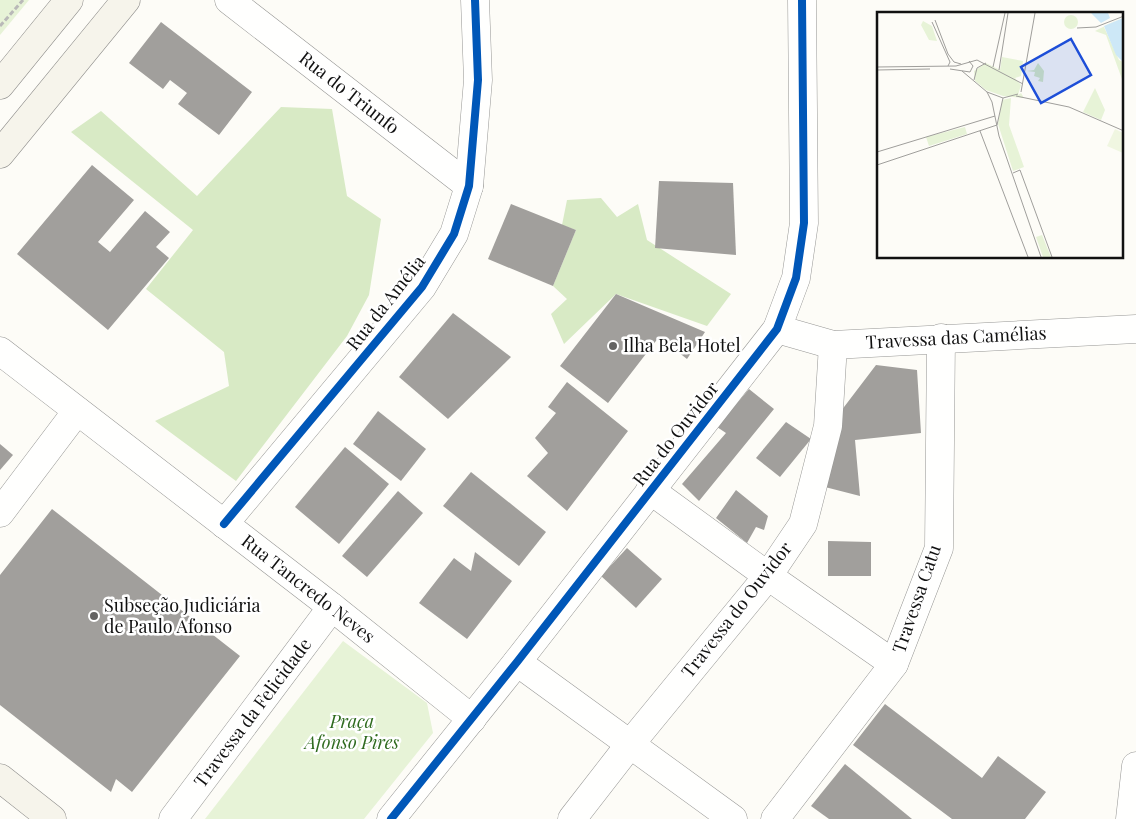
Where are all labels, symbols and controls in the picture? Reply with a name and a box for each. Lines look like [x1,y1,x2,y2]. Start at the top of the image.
inset map [877,12,1124,259]
street label: Rua do Triunfo [295,46,405,139]
street label: Rua da Amélia [341,250,430,355]
street label: Travessa das Camélias [865,320,1047,354]
place label: Ilha Bela Hotel [623,333,741,357]
marker: Ilha Bela Hotel [607,340,619,352]
street label: Rua do Ouvidor [627,376,724,491]
street label: Rua Tancredo Neves [237,529,380,648]
street label: Travessa do Ouvidor [676,537,797,682]
street label: Travessa Catu [886,541,946,656]
place label: Subseção Judiciária de Paulo Afonso [104,593,261,638]
marker: Subseção Judiciária de Paulo Afonso [88,610,100,622]
street label: Travessa da Felicidade [188,633,316,792]
park label: Praça Afonso Pires [303,709,399,754]

